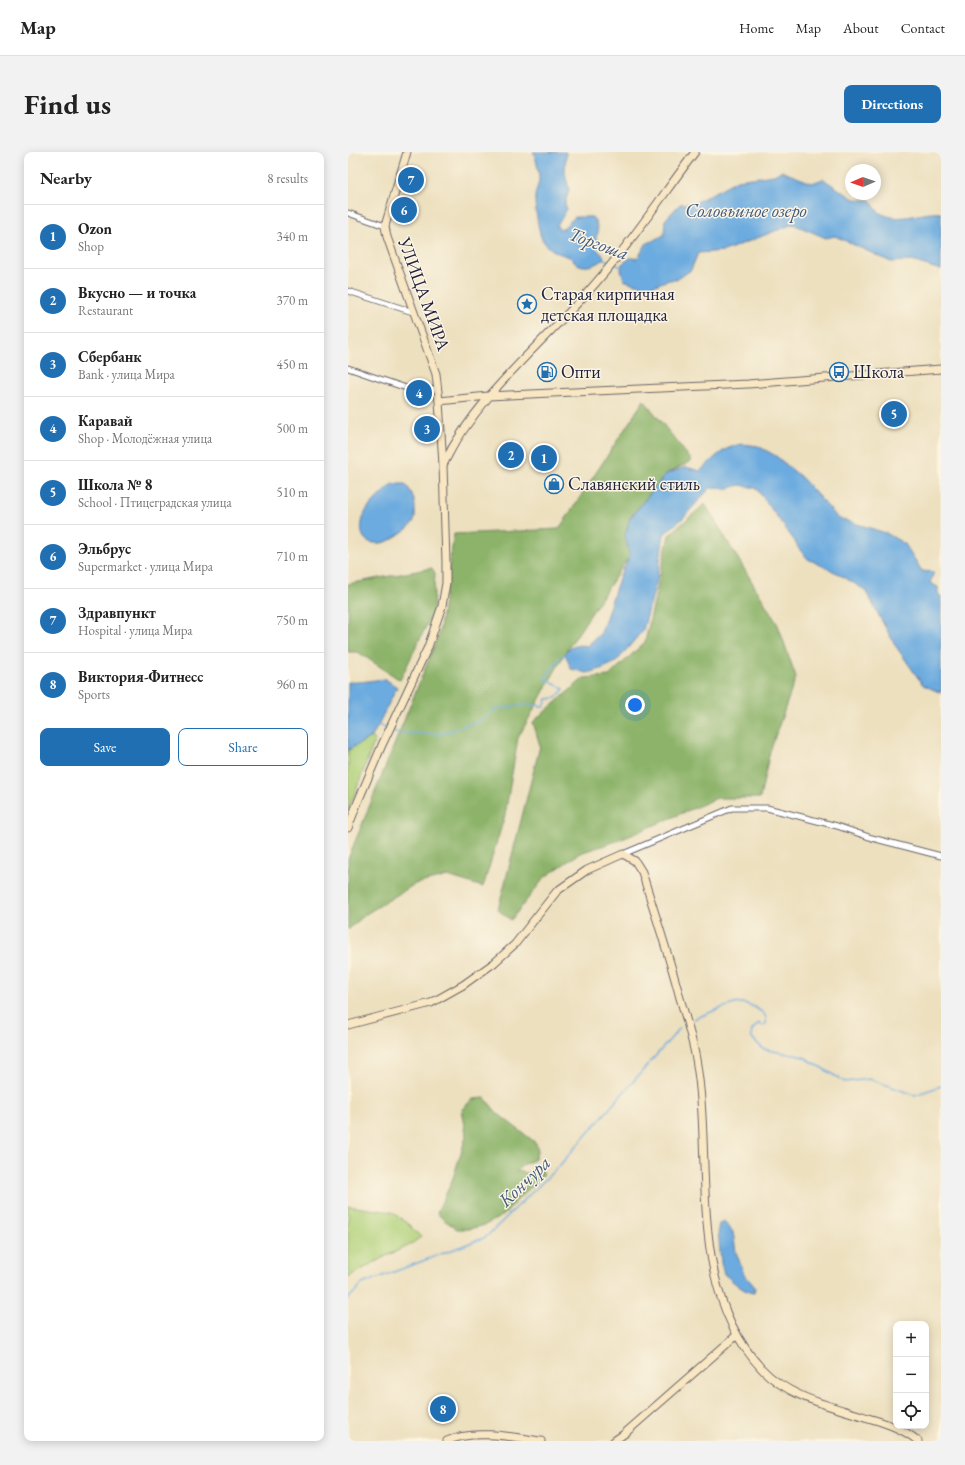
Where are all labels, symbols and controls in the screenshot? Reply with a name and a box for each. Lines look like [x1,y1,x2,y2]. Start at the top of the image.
text: Map [20,15,56,40]
text: Home [739,19,774,37]
text: Map [796,19,821,37]
text: About [843,19,879,37]
text: Contact [901,19,945,37]
button: Directions [844,85,941,123]
text: Find us [24,86,111,122]
north arrow [845,164,881,200]
pin: 7 [398,165,424,195]
text: Nearby [40,167,92,189]
text: 8 results [267,170,308,187]
pin: 6 [391,195,417,225]
water label: Соловьиное озеро [685,198,807,223]
text: Ozon [78,219,112,238]
water label: Торгоша [565,221,632,266]
text: 1 [50,228,56,245]
text: 340 m [277,228,308,245]
street label: УЛИЦА МИРА [393,233,456,354]
text: Shop [78,238,104,255]
place label: Старая кирпичная детская площадка [541,282,675,326]
text: Вкусно — и точка [78,283,196,302]
text: 2 [50,292,56,309]
text: 370 m [277,292,308,309]
place icon: Старая кирпичная детская площадка [516,293,538,315]
text: Restaurant [78,302,133,319]
text: Сбербанк [78,347,142,366]
text: 3 [50,356,56,373]
text: 450 m [277,356,308,373]
place label: Опти [561,360,601,383]
place label: Школа [853,360,905,383]
fuel station icon: Опти [536,361,558,383]
bus stop icon: Школа [828,361,850,383]
text: Bank · улица Мира [78,366,175,383]
pin: 4 [406,378,432,408]
pin: 5 [881,399,907,429]
text: Каравай [78,411,133,430]
pin: 3 [414,414,440,444]
text: 4 [50,420,56,437]
text: 500 m [277,420,308,437]
text: Shop · Молодёжная улица [78,430,212,447]
pin: 2 [498,440,524,470]
pin: 1 [531,443,557,473]
place label: Славянский стиль [568,472,700,495]
shop icon: Славянский стиль [543,473,565,495]
text: Школа № 8 [78,475,152,494]
text: 5 [50,484,56,501]
text: 510 m [277,484,308,501]
text: School · Птицеградская улица [78,494,232,511]
text: Эльбрус [78,539,131,558]
text: 6 [50,548,56,565]
text: 710 m [277,548,308,565]
text: Supermarket · улица Мира [78,558,213,575]
text: Здравпункт [78,603,156,622]
text: 7 [50,612,56,629]
text: 750 m [277,612,308,629]
text: Hospital · улица Мира [78,622,193,639]
text: Виктория-Фитнесс [78,667,203,686]
text: 8 [50,676,56,693]
text: 960 m [277,676,308,693]
text: Sports [78,686,110,703]
your location [625,695,645,715]
button: Save [40,728,170,766]
button: Share [178,728,308,766]
water label: Кончура [492,1150,556,1213]
map controls [893,1321,929,1429]
button: + [893,1321,929,1357]
button: − [893,1357,929,1393]
button: locate [893,1393,929,1429]
pin: 8 [430,1394,456,1424]

